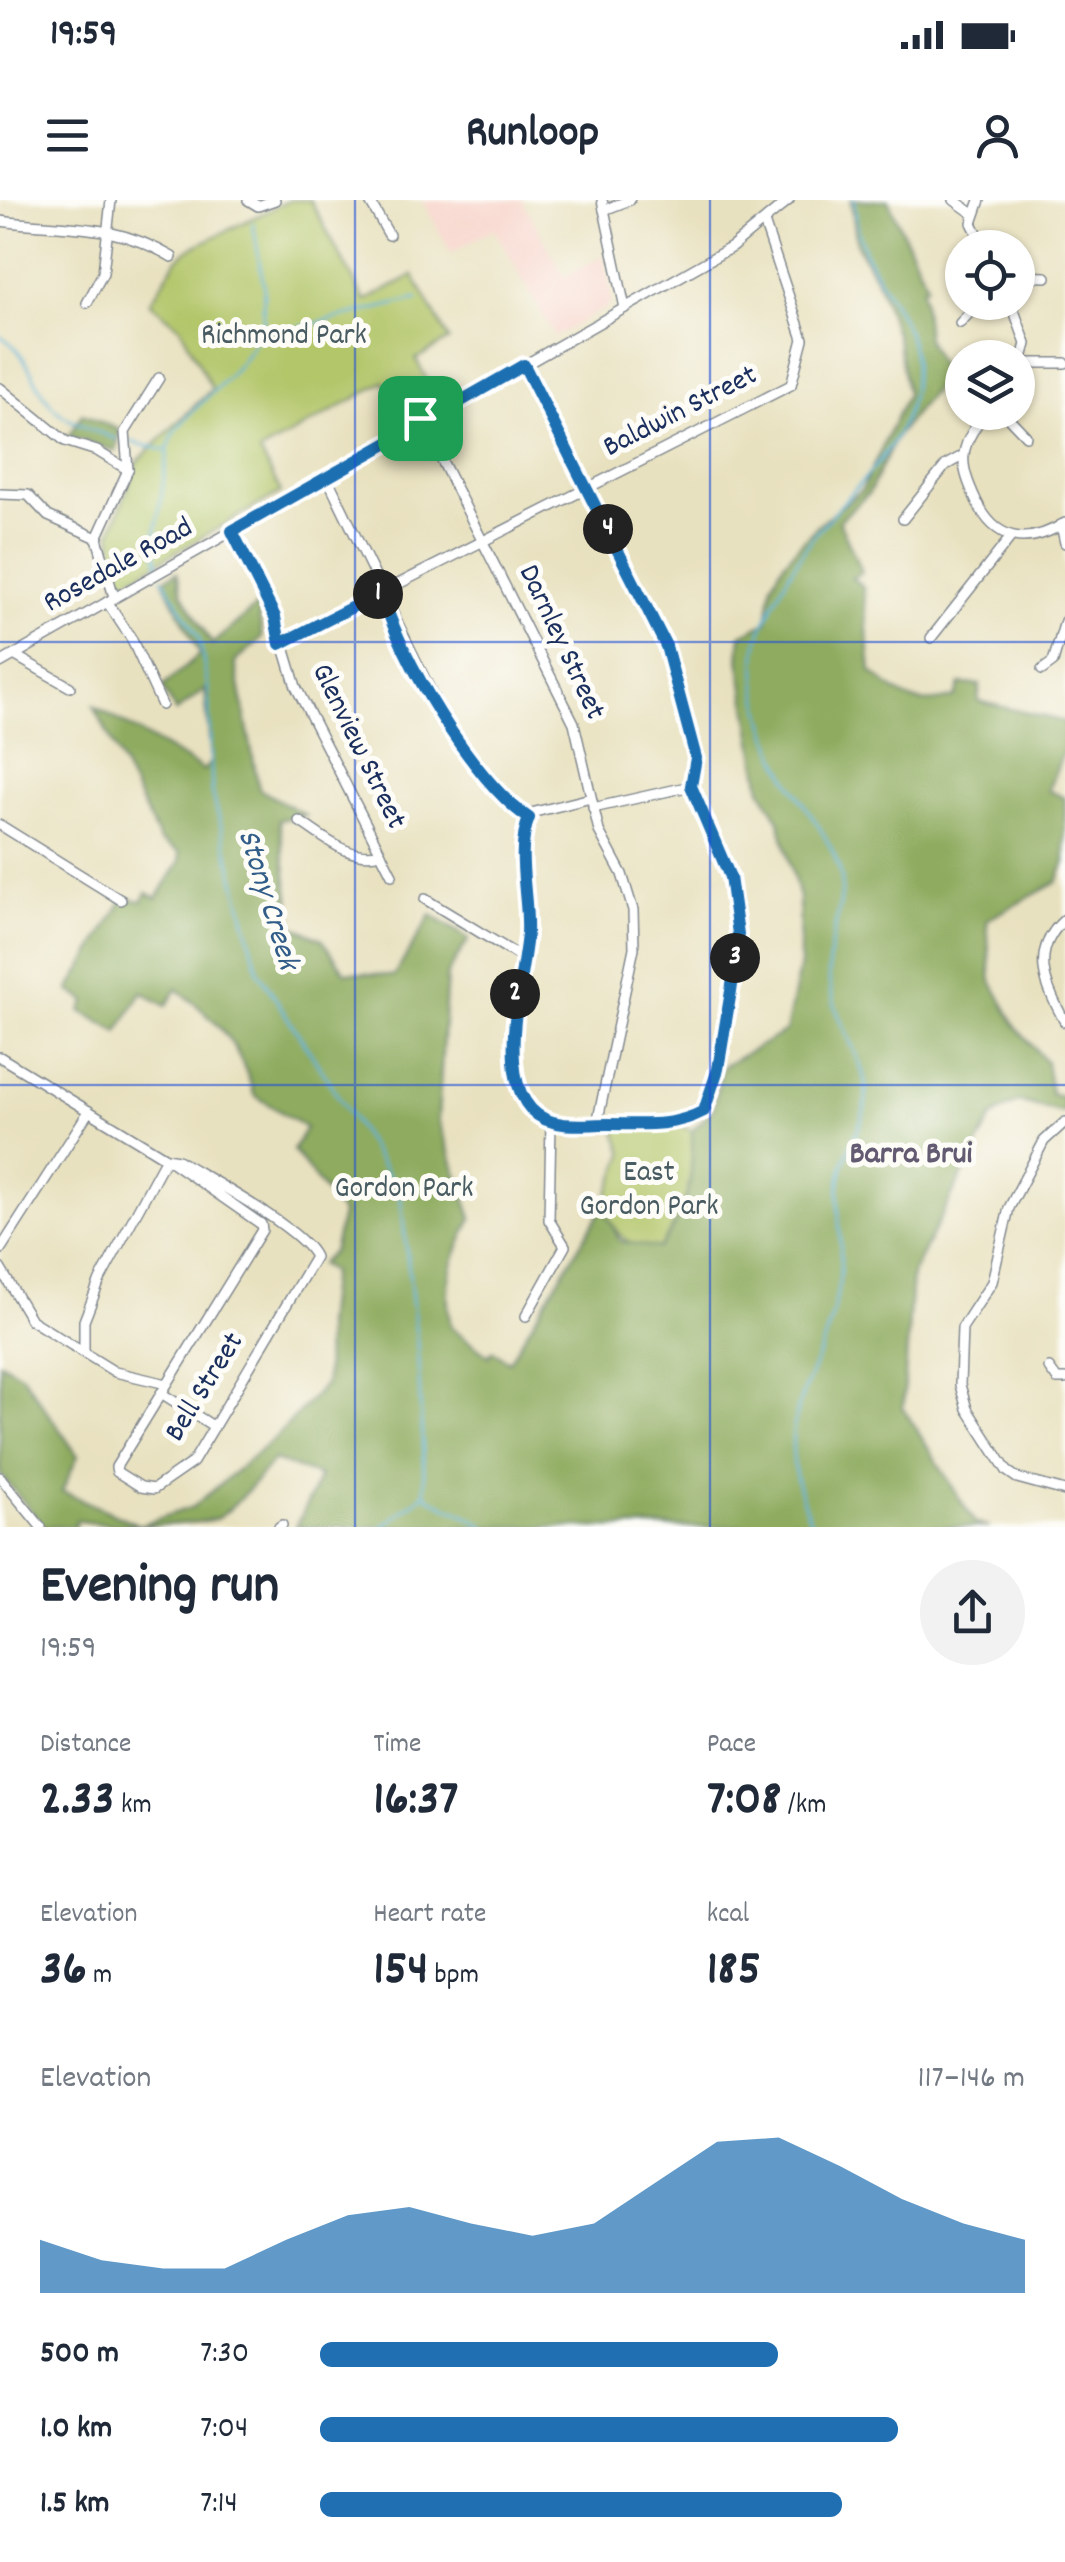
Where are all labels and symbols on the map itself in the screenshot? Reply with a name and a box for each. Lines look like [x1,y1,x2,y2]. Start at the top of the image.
park label: Richmond Park [201,316,367,359]
street label: Baldwin Street [596,356,766,470]
pin [378,376,463,461]
pin: 4 [583,504,633,554]
street label: Rosedale Road [36,508,202,626]
street label: Darnley Street [505,558,615,728]
pin: 1 [353,569,403,619]
street label: Glenview Street [298,657,416,837]
water label: Stony Creek [223,824,310,978]
pin: 3 [710,933,760,983]
pin: 2 [490,969,540,1019]
district label: Barra Brui [850,1133,973,1179]
park label: East Gordon Park [580,1153,718,1230]
park label: Gordon Park [335,1169,473,1212]
street label: Bell Street [156,1325,256,1451]

